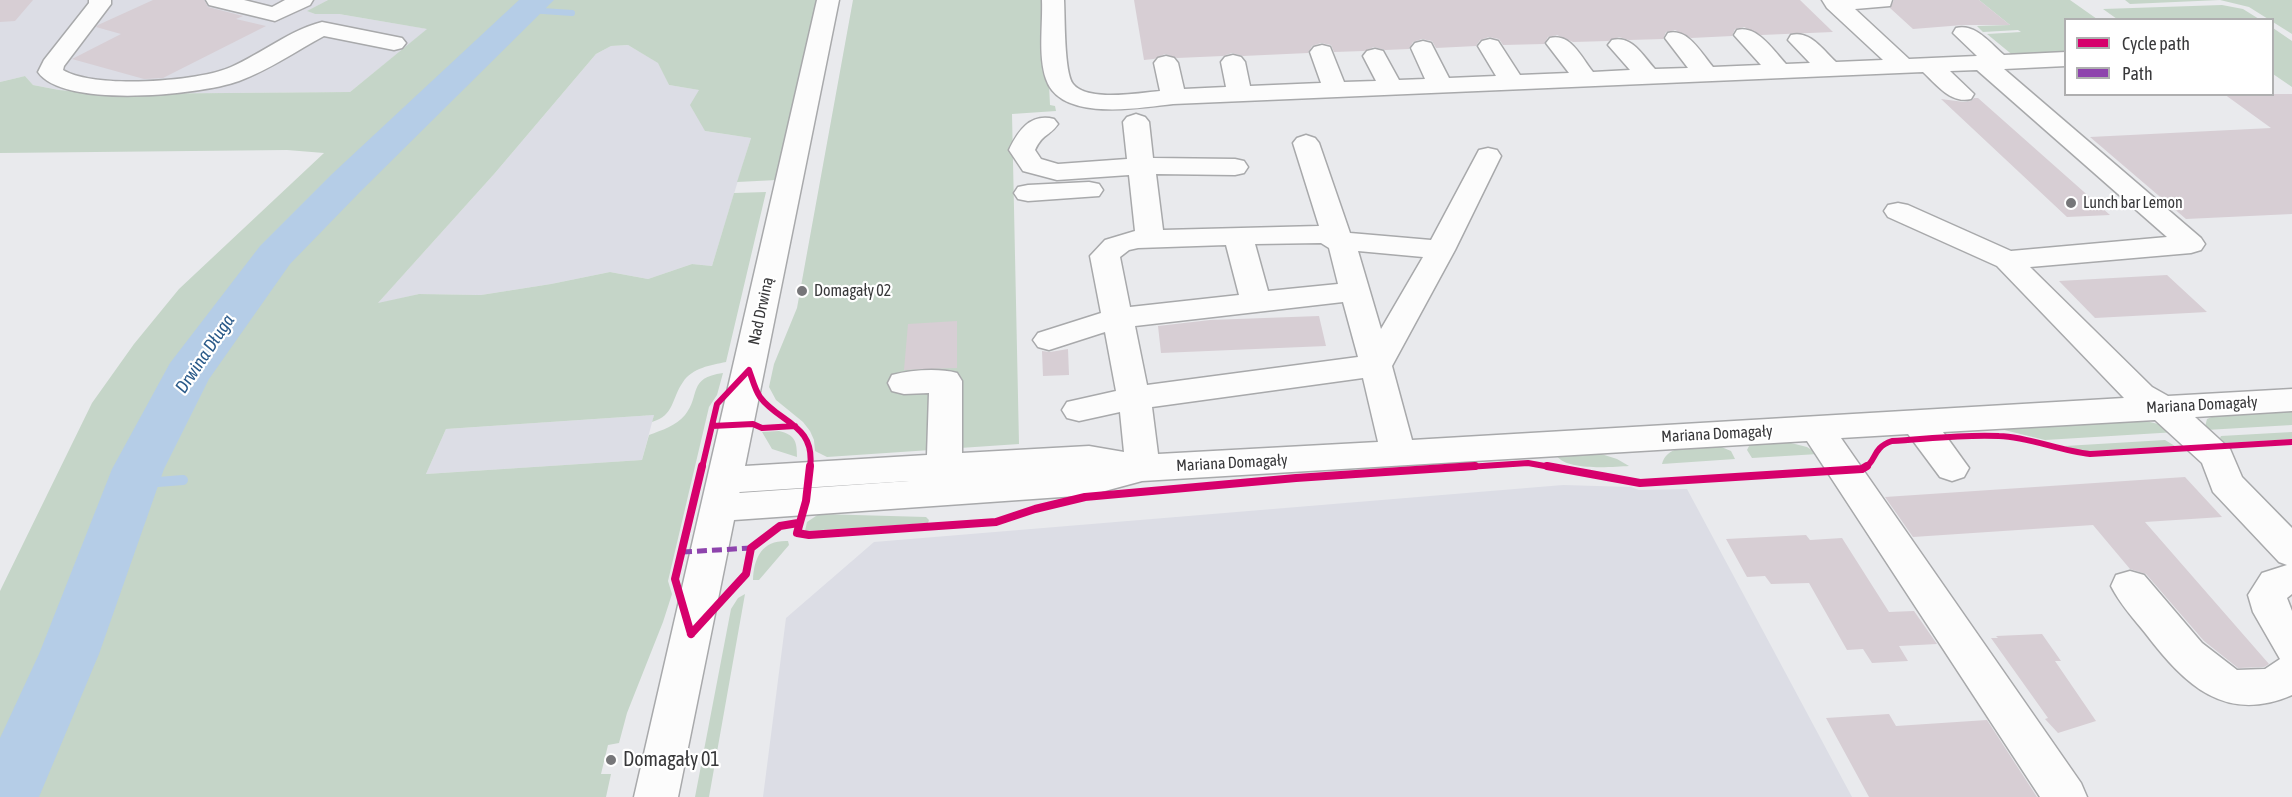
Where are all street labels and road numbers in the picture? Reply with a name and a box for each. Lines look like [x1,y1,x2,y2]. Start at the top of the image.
street label: Nad Drwiną [744,275,778,347]
street label: Mariana Domagały [2146,392,2258,418]
street label: Mariana Domagały [1661,421,1773,447]
street label: Mariana Domagały [1176,450,1288,476]

